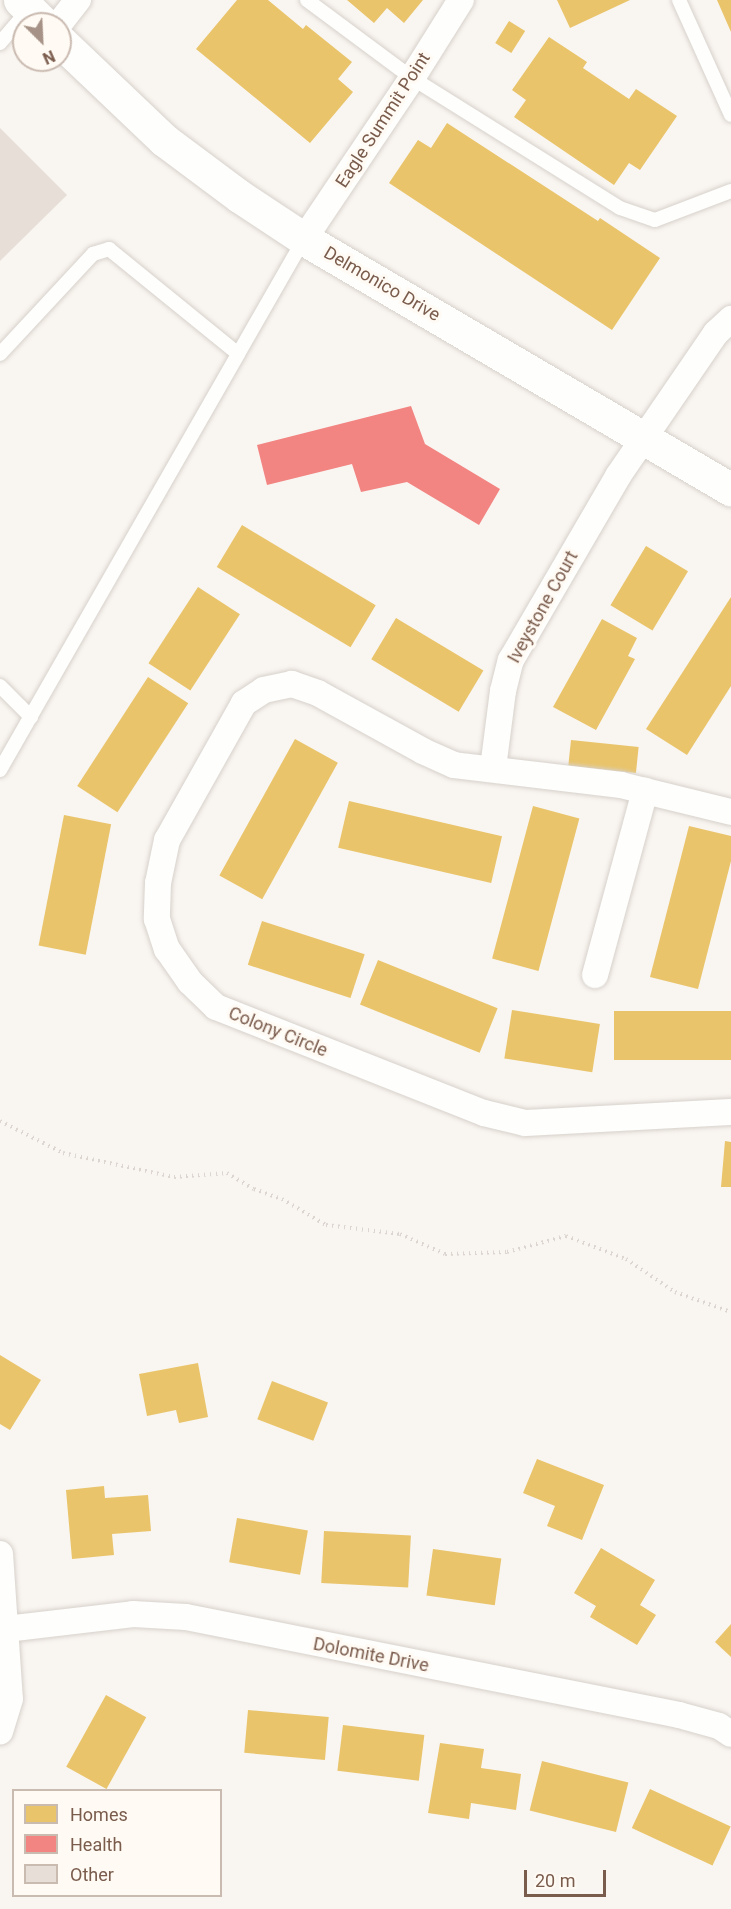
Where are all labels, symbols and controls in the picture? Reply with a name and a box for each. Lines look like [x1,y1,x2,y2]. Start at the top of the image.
north arrow [12,12,72,72]
text: N [40,46,58,68]
street label: Eagle Summit Point [331,48,435,192]
street label: Delmonico Drive [320,242,444,326]
street label: Iveystone Court [503,547,583,667]
street label: Colony Circle [225,1002,331,1062]
street label: Dolomite Drive [311,1633,431,1677]
legend [12,1789,222,1897]
text: Homes [70,1804,128,1825]
text: Health [70,1834,122,1855]
scale bar [527,1858,610,1896]
text: Other [70,1864,114,1885]
text: 20 m [535,1870,575,1891]

